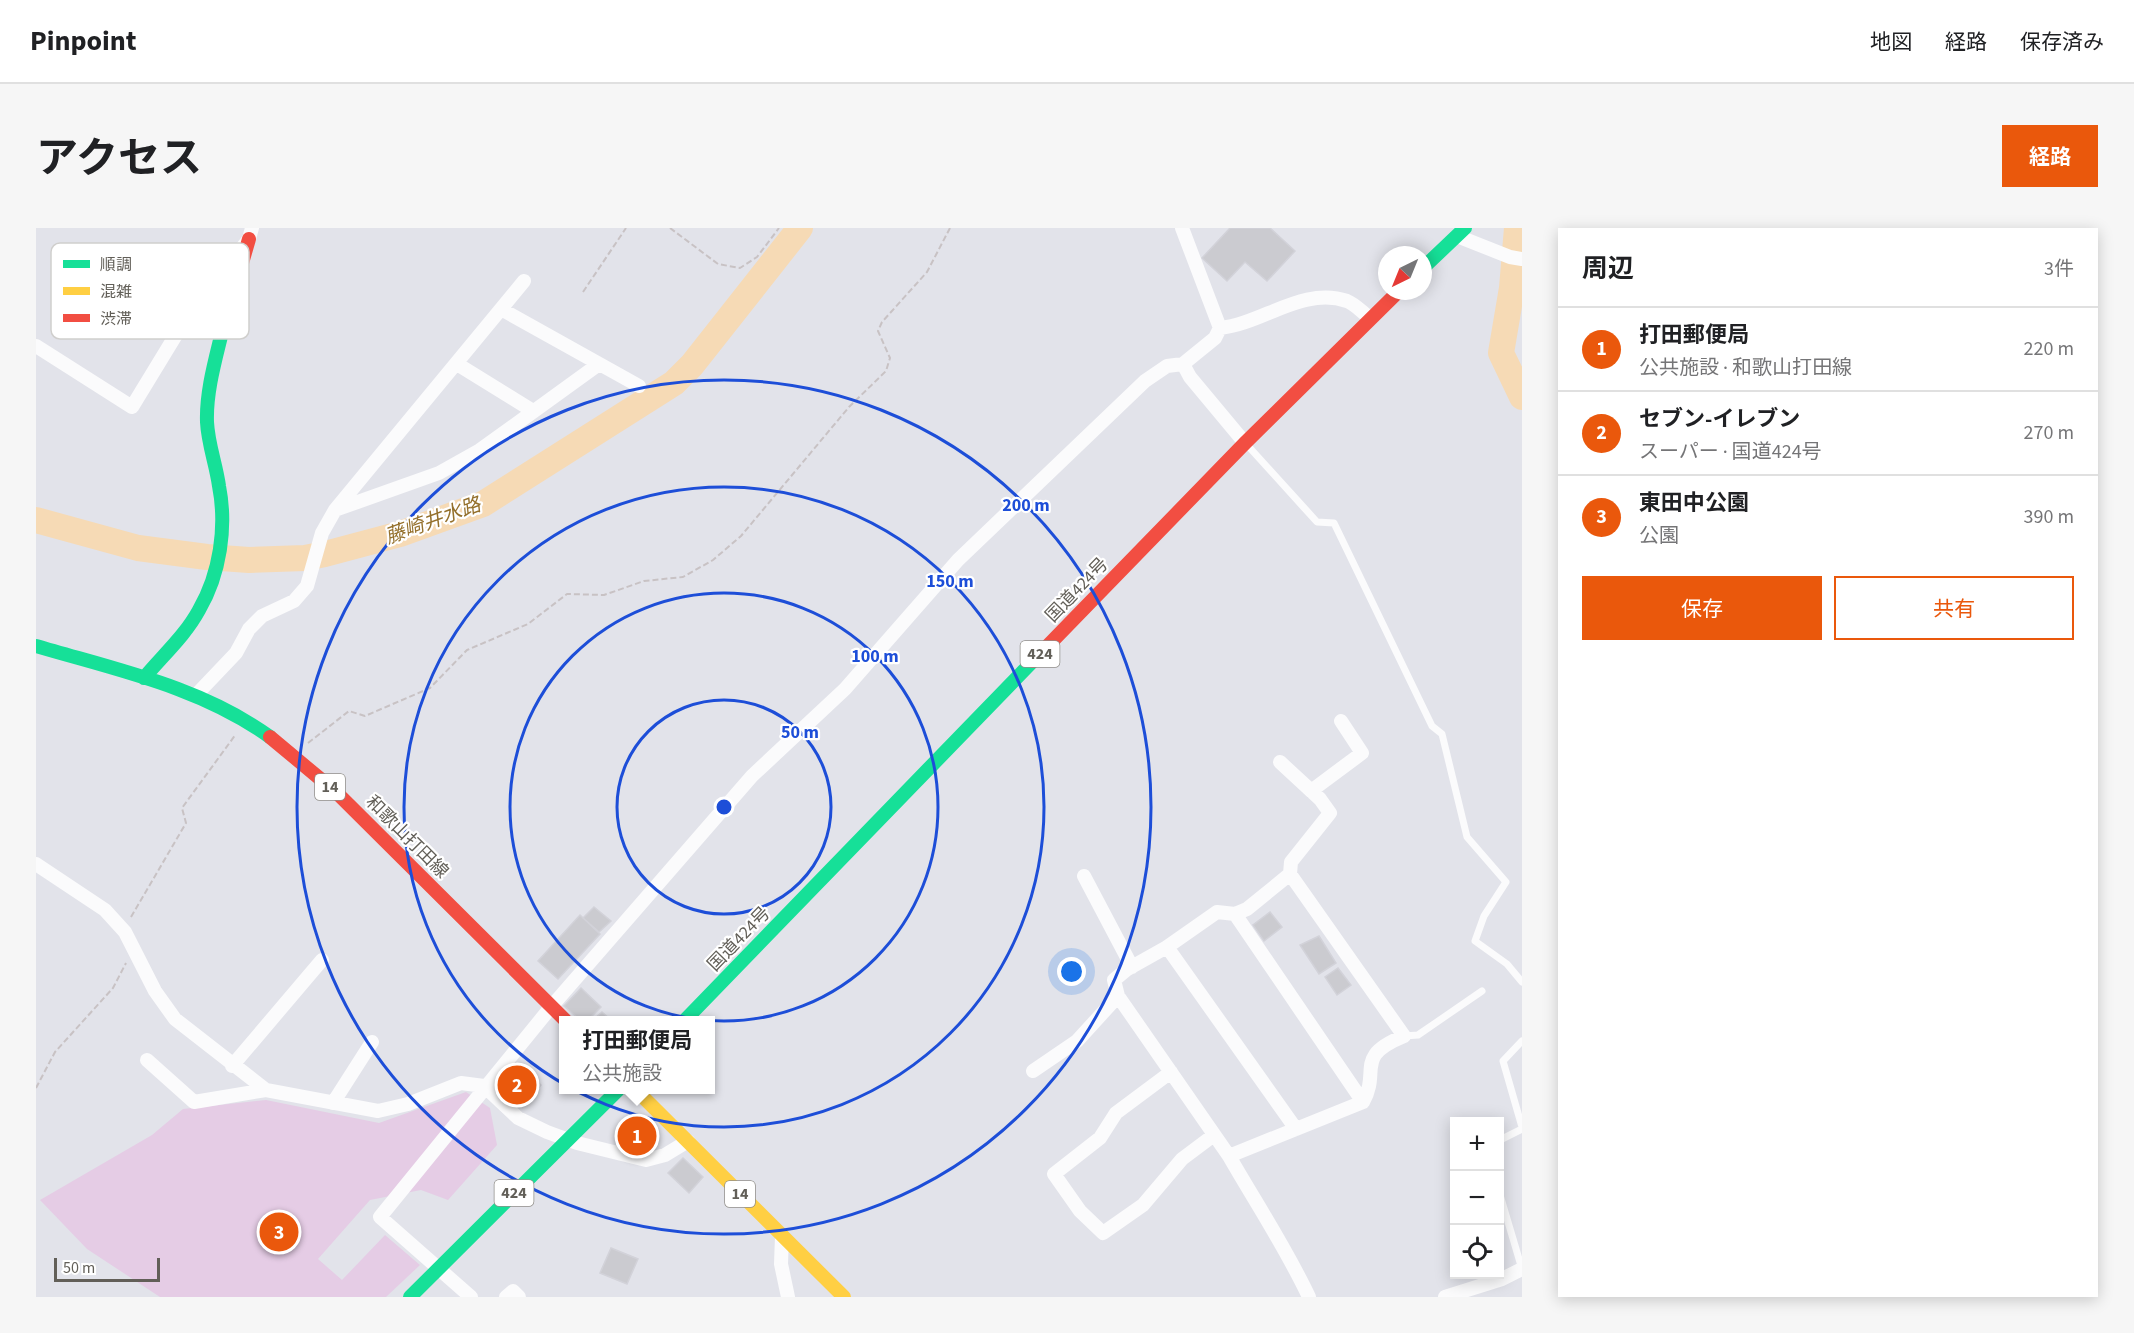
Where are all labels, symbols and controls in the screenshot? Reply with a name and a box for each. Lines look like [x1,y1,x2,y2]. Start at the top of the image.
text: Pinpoint [30,21,137,61]
text: 地図 [1870,27,1912,57]
text: 経路 [1945,27,1987,57]
text: 保存済み [2020,27,2104,57]
button: 経路 [2002,125,2098,187]
text: アクセス [36,129,202,189]
legend [51,243,249,339]
north arrow [1378,246,1432,300]
text: 周辺 [1582,250,1634,287]
text: 順調 [100,254,132,276]
text: 3件 [2044,255,2074,283]
text: 混雑 [100,281,132,303]
text: 渋滞 [100,308,132,330]
text: 打田郵便局 [1639,319,1749,351]
text: 1 [1596,335,1607,363]
text: 220 m [2024,335,2074,363]
text: 公共施設 · 和歌山打田線 [1639,354,1852,382]
text: セブン-イレブン [1639,403,1800,435]
text: 2 [1596,419,1607,447]
text: 270 m [2024,419,2074,447]
text: スーパー · 国道424号 [1639,438,1822,466]
text: 東田中公園 [1639,487,1749,519]
water label: 藤崎井水路 [381,490,487,551]
text: 200 m [1002,493,1050,518]
text: 3 [1596,503,1607,531]
text: 390 m [2024,503,2074,531]
text: 公園 [1639,522,1679,550]
street label: 国道424号 [1040,552,1114,628]
text: 150 m [926,569,974,594]
button: 保存 [1582,576,1822,640]
button: 共有 [1834,576,2074,640]
road number: 424 [1020,641,1060,667]
text: 100 m [851,644,899,669]
text: 50 m [781,720,819,745]
road number: 14 [315,774,345,800]
street label: 和歌山打田線 [360,790,454,884]
centre of rings [714,797,734,817]
street label: 国道424号 [702,901,776,977]
your location [1057,957,1086,986]
popup [559,1016,715,1094]
text: 打田郵便局 [582,1025,692,1057]
text: 公共施設 [582,1060,662,1088]
pin: 2 [498,1062,536,1108]
pin: 1 [618,1114,656,1158]
map controls [1450,1117,1504,1279]
button: + [1450,1117,1504,1171]
button: − [1450,1171,1504,1225]
road number: 424 [494,1180,534,1206]
road number: 14 [725,1181,755,1207]
pin: 3 [260,1210,298,1254]
button: locate [1450,1225,1504,1279]
scale bar [54,1255,160,1282]
text: 50 m [63,1257,95,1279]

